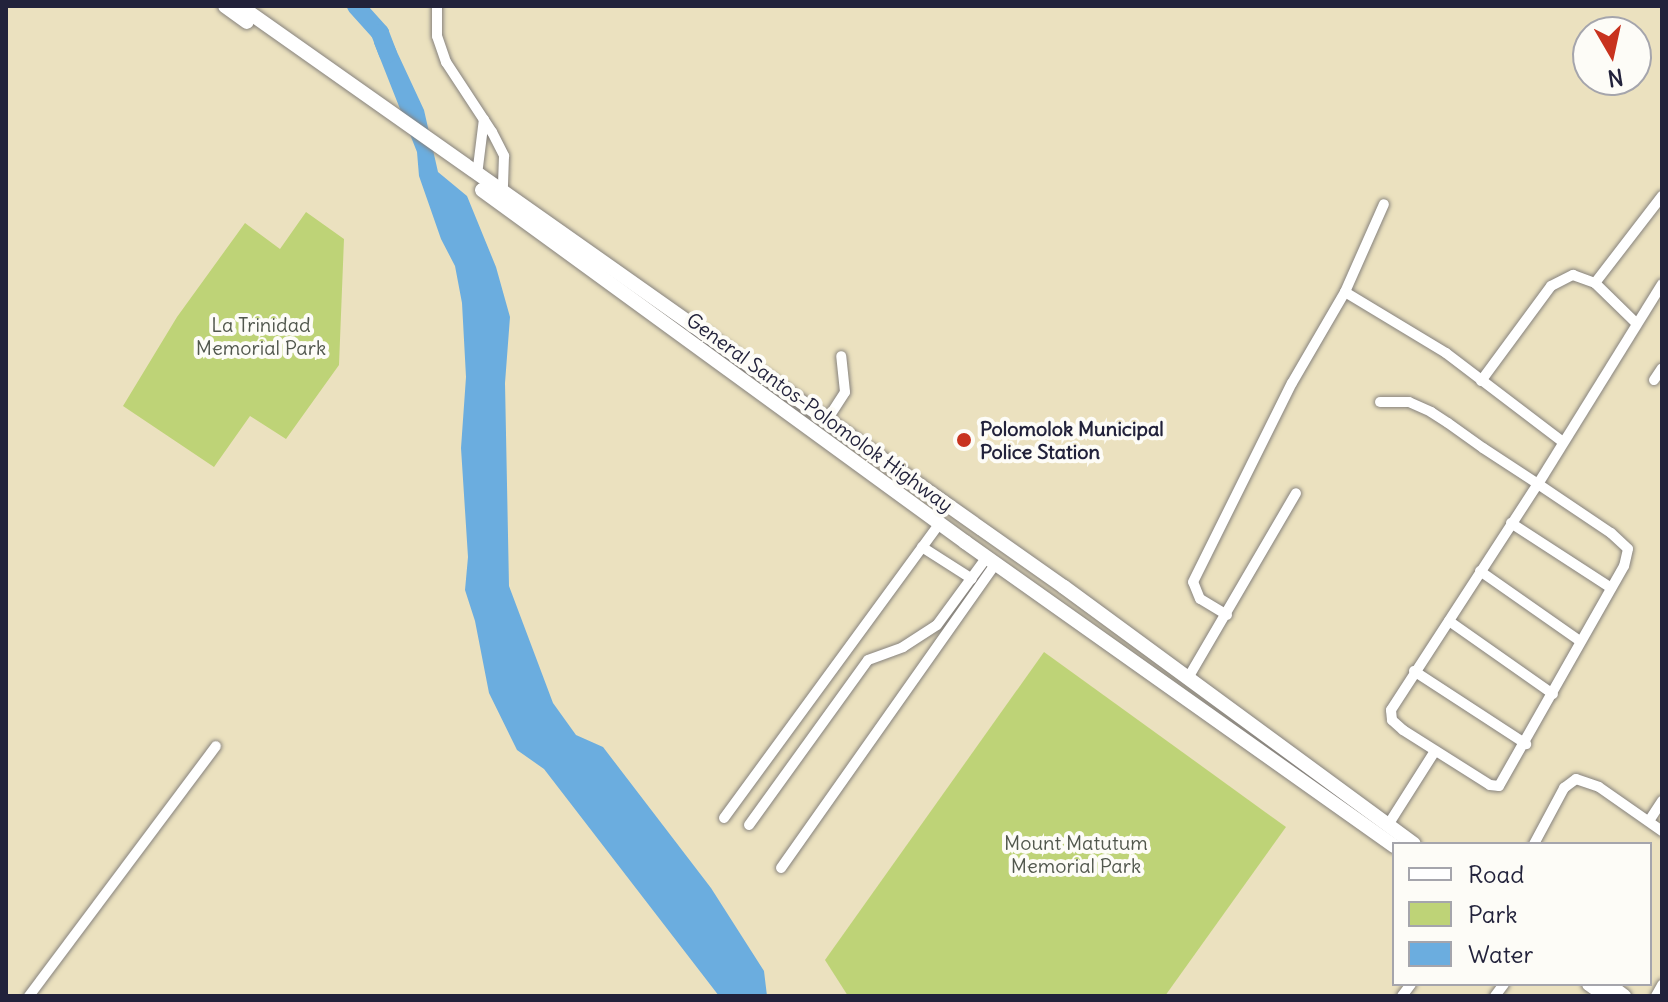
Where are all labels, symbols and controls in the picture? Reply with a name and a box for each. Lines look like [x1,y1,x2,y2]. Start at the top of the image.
north arrow [1572,16,1652,96]
text: N [1606,63,1625,93]
street label: General Santos-Polomolok Highway [682,307,958,517]
park label: La Trinidad Memorial Park [196,313,326,360]
place label: Polomolok Municipal Police Station [980,416,1164,463]
marker: Polomolok Municipal Police Station [955,431,973,449]
park label: Mount Matutum Memorial Park [1004,830,1148,877]
legend [1392,842,1652,986]
text: Road [1468,859,1524,889]
text: Park [1468,899,1518,929]
text: Water [1468,939,1533,969]

